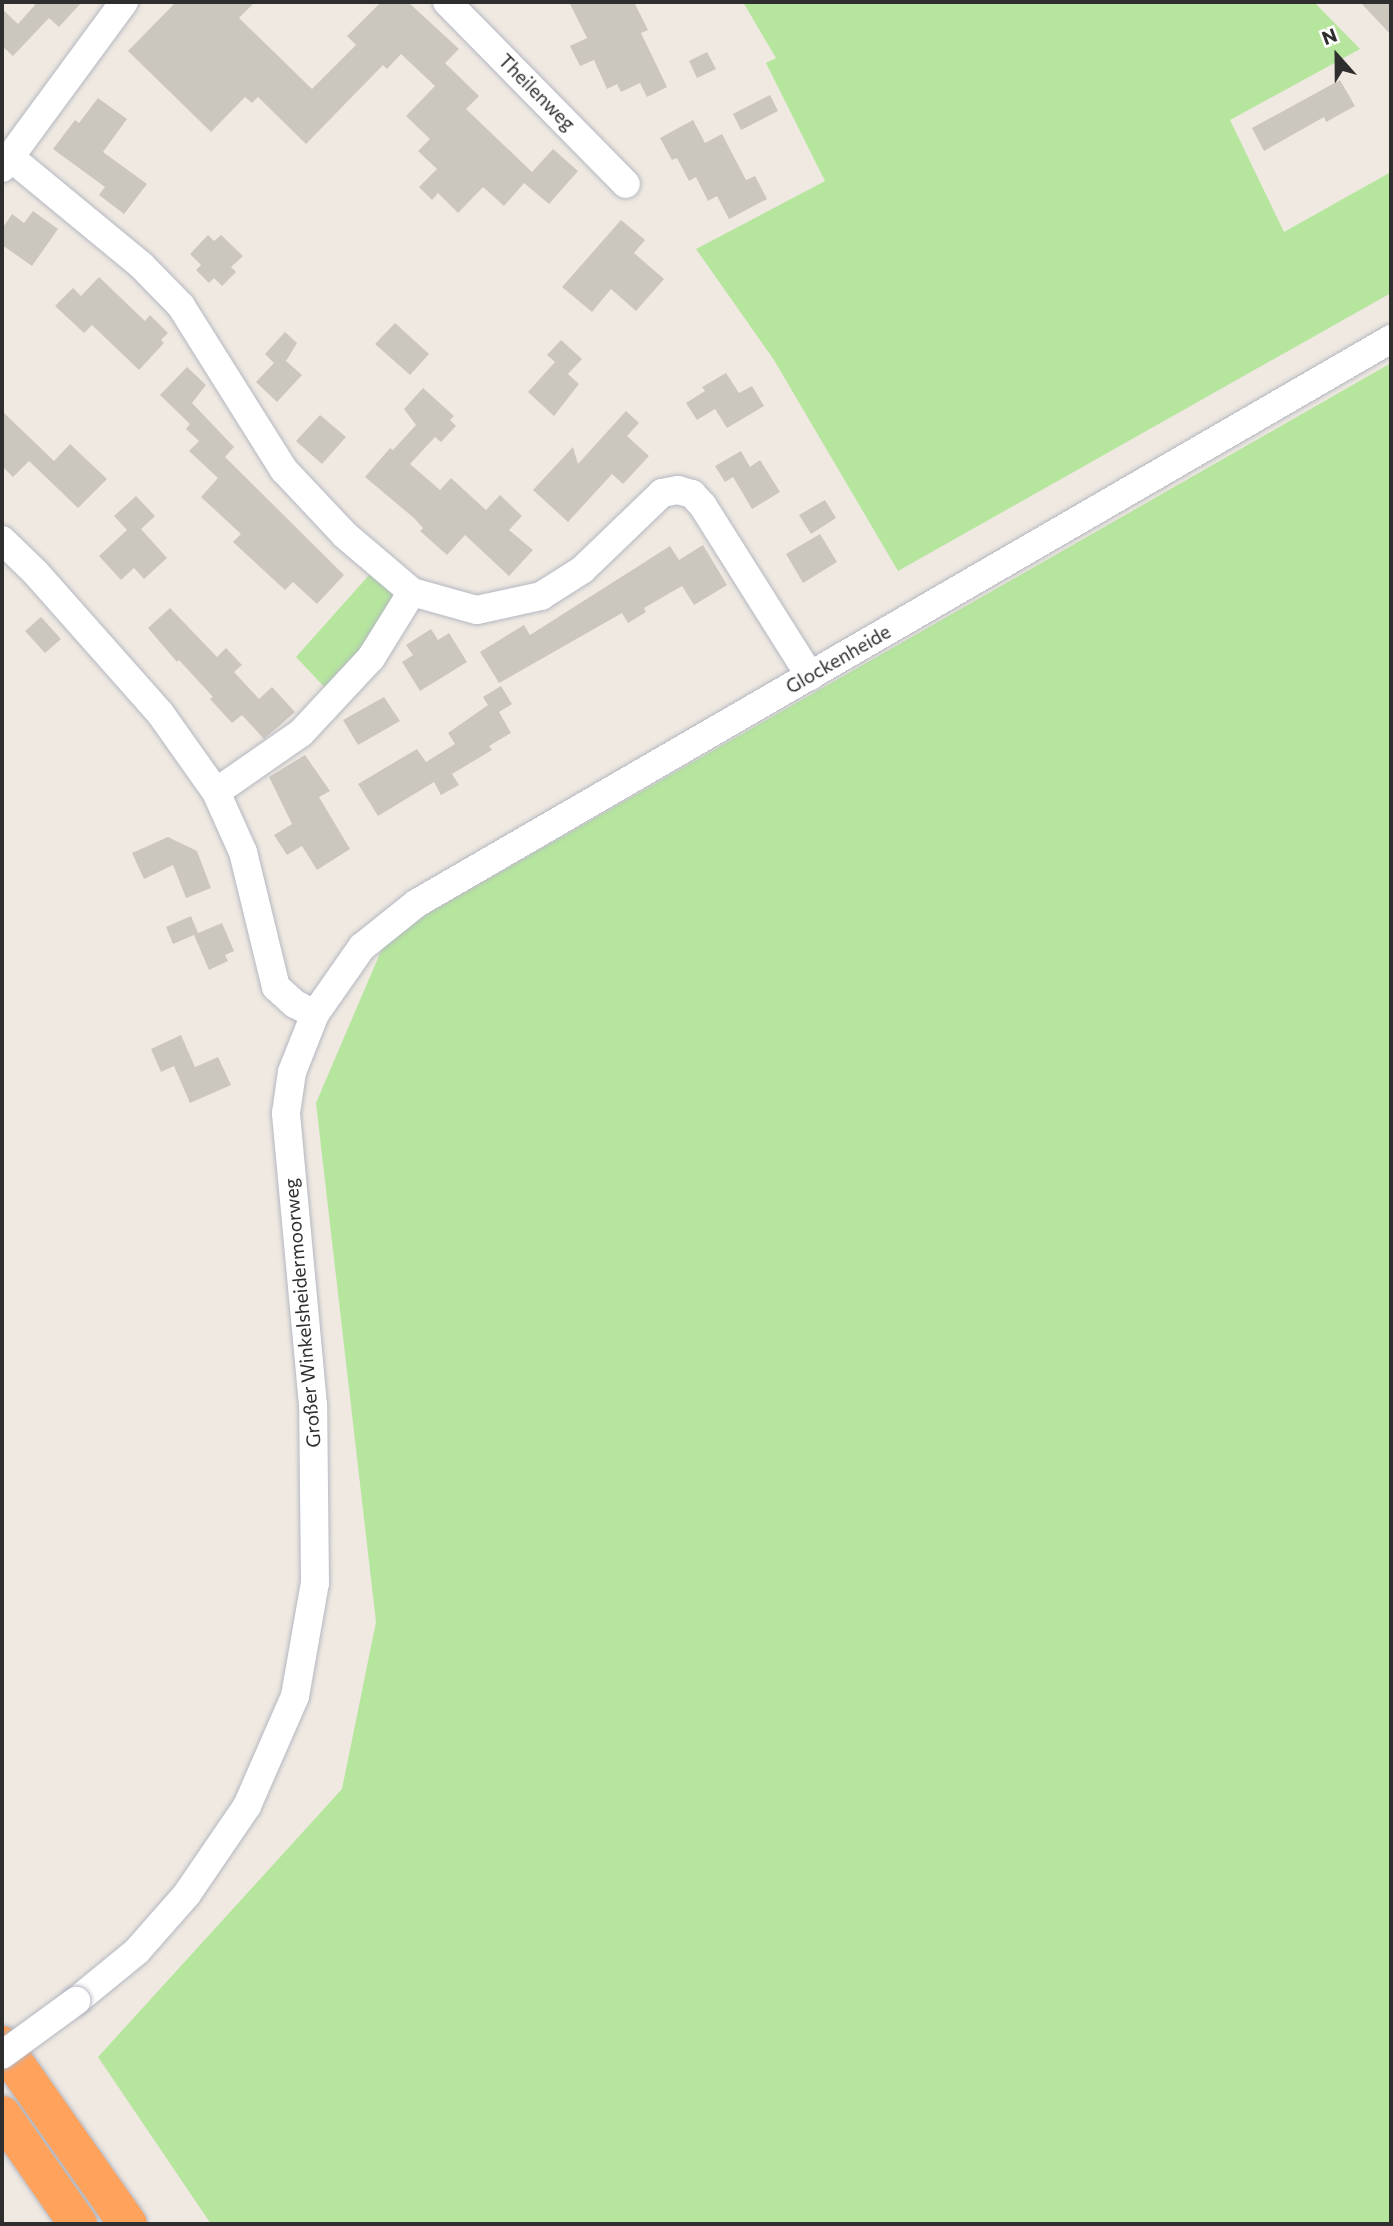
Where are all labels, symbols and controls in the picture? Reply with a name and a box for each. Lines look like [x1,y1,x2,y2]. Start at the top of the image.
north arrow [1302,21,1372,91]
text: N [1319,23,1340,49]
street label: Theilenweg [494,49,580,135]
street label: Glockenheide [782,620,894,698]
street label: Großer Winkelsheidermoorweg [279,1177,325,1449]

